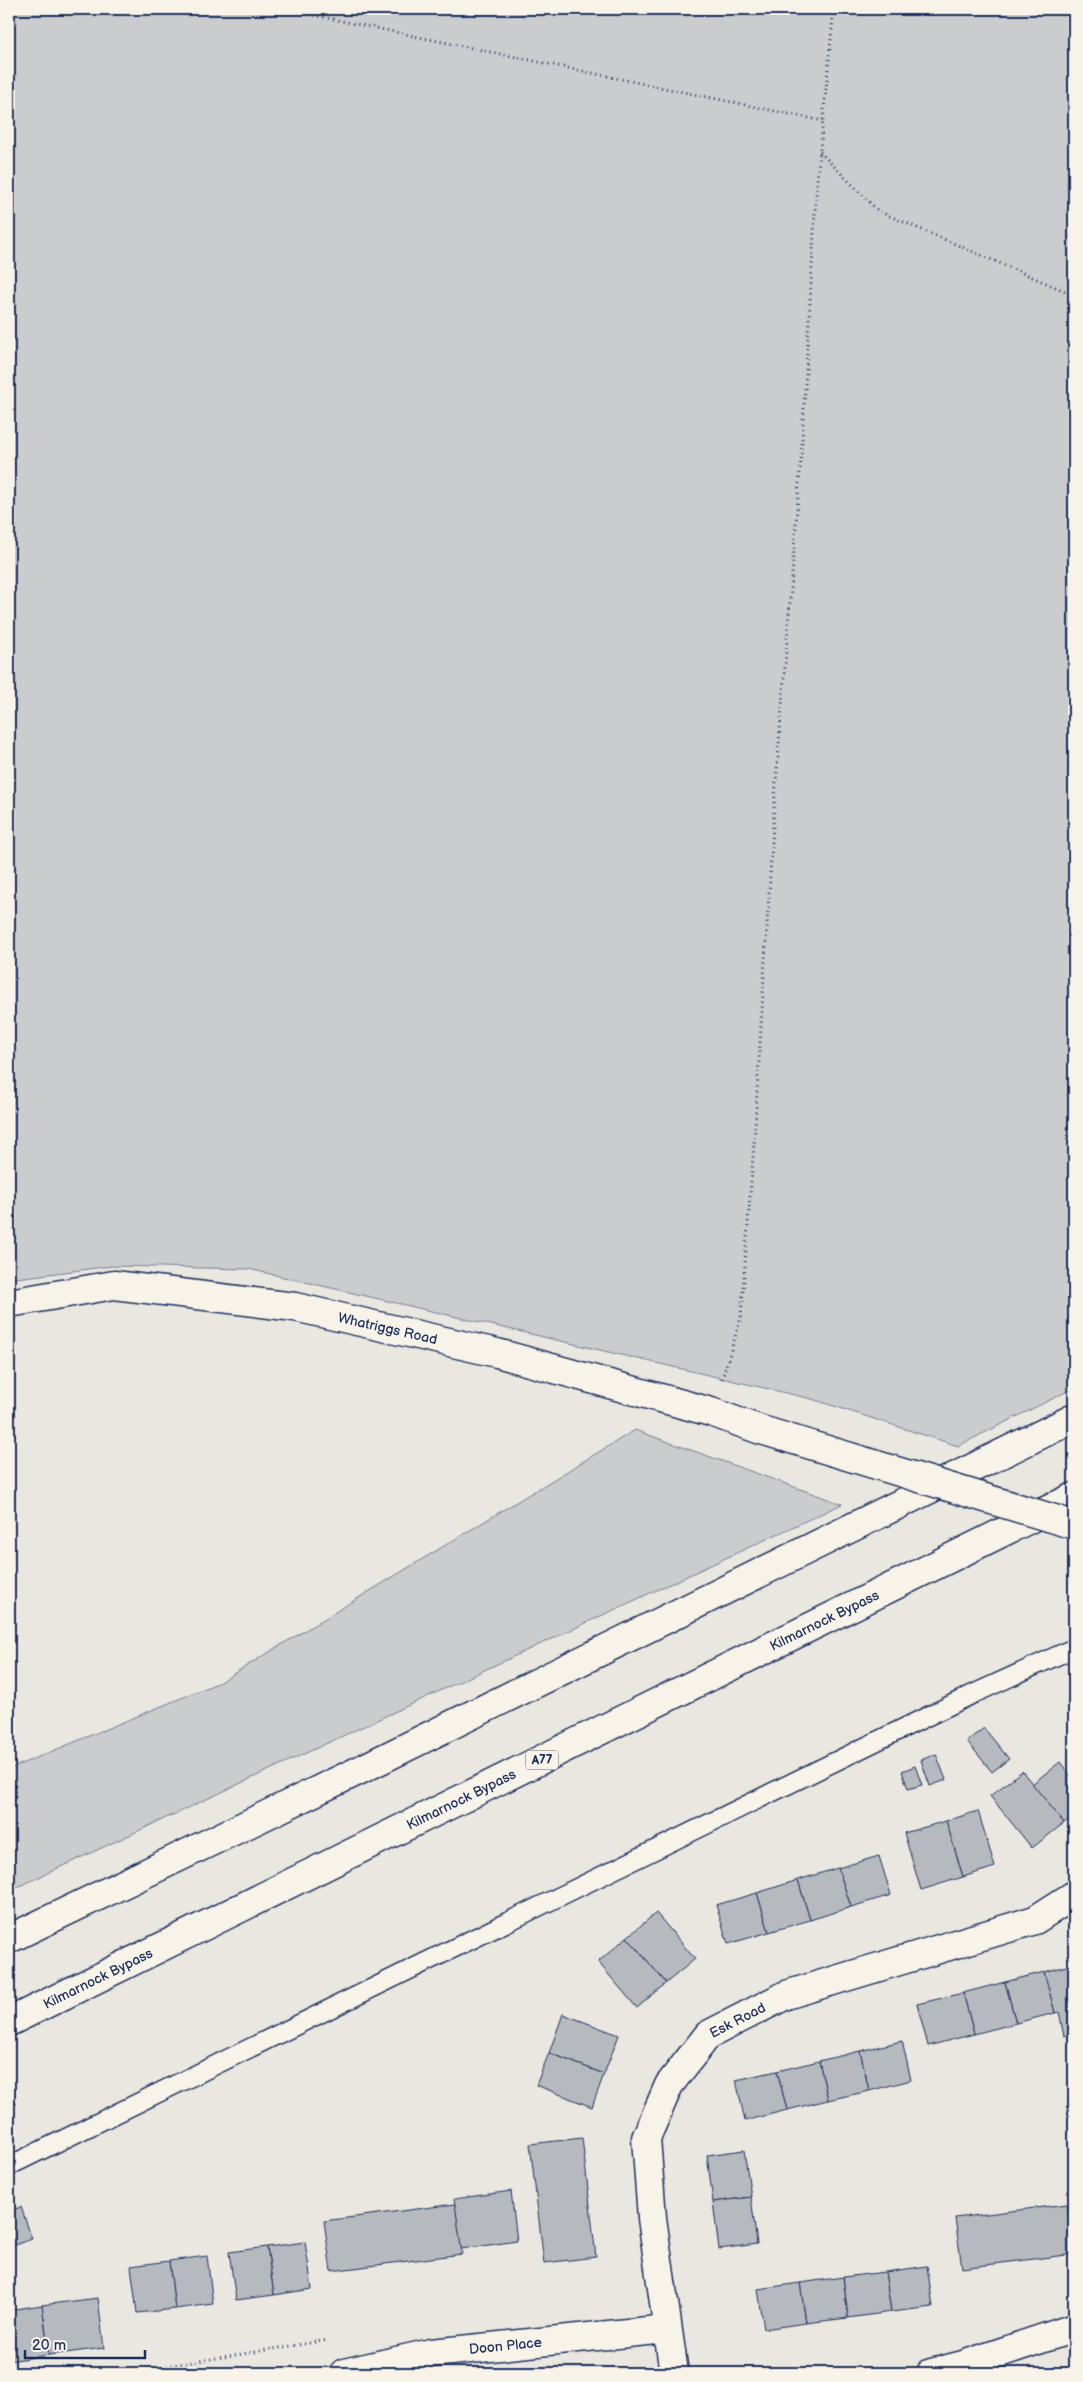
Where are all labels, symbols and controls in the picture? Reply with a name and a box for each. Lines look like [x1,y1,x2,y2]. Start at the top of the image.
street label: Whatriggs Road [336,1309,439,1348]
street label: Kilmarnock Bypass [767,1586,882,1654]
road number: A77 [526,1750,558,1770]
street label: Kilmarnock Bypass [404,1765,519,1833]
street label: Kilmarnock Bypass [40,1944,155,2012]
street label: Esk Road [707,1999,768,2041]
scale bar [25,2327,145,2359]
street label: Doon Place [468,2333,543,2358]
text: 20 m [32,2336,66,2355]

